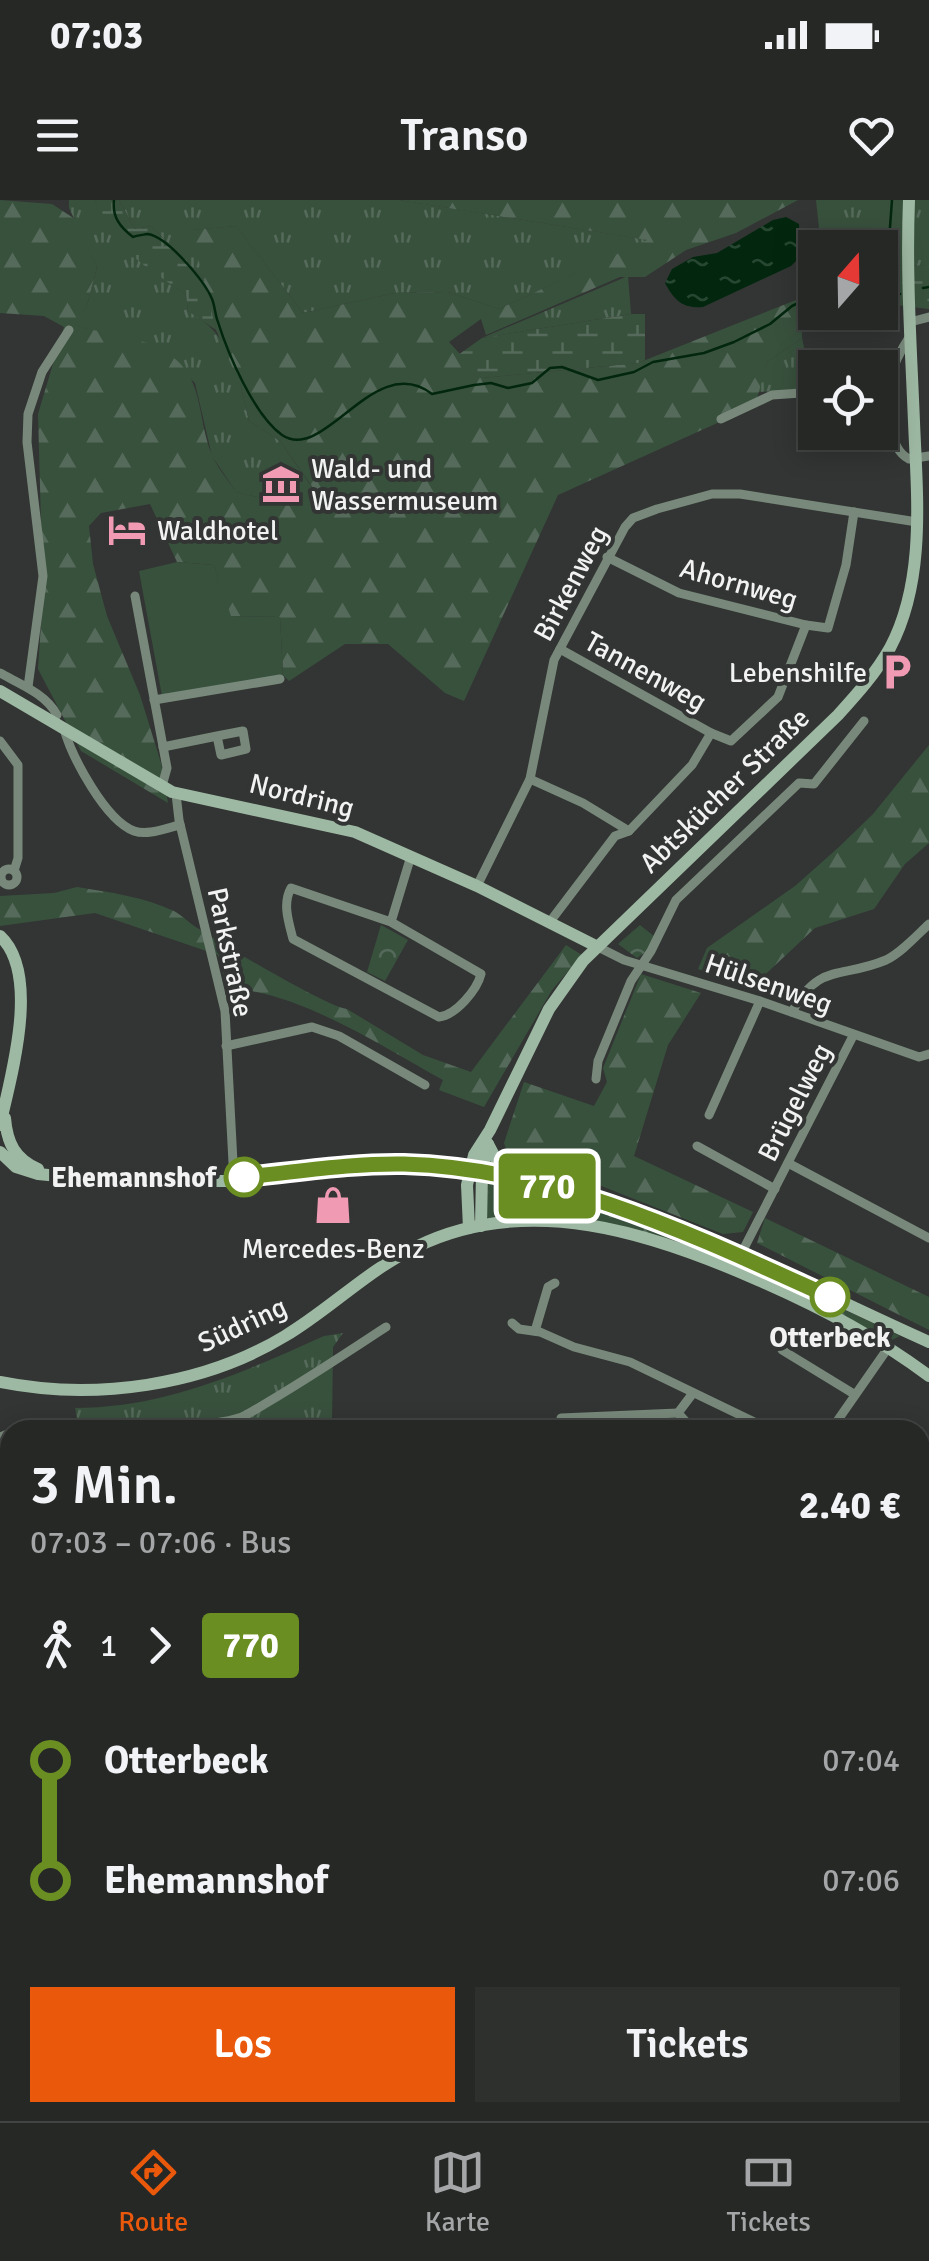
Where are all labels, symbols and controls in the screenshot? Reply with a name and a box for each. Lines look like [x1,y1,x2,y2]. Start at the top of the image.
text: 07:03 [50,12,143,59]
icon: menu [30,108,85,163]
text: Transo [400,108,529,163]
icon: heart [844,108,899,163]
north arrow [798,230,898,330]
map controls [798,230,898,450]
button: locate [798,350,898,450]
place label: Wald- und Wassermuseum [311,452,498,518]
museum icon: Wald- und Wassermuseum [260,463,302,505]
hotel icon: Waldhotel [106,509,148,551]
place label: Waldhotel [157,514,278,548]
street label: Birkenweg [526,520,615,647]
street label: Ahornweg [676,551,801,617]
street label: Tannenweg [579,625,712,719]
parking icon: Lebenshilfe [876,651,918,693]
place label: Lebenshilfe [729,656,867,690]
street label: Abtskücher Straße [633,701,817,880]
street label: Nordring [246,767,358,825]
street label: Parkstraße [200,884,260,1020]
street label: Hülsenweg [701,946,837,1022]
street label: Brügelweg [751,1038,839,1167]
line badge: 770 [490,1154,604,1218]
marker: Ehemannshof [225,1158,263,1196]
place label: Ehemannshof [51,1161,218,1195]
text: 770 [519,1165,575,1208]
shop icon: Mercedes-Benz [312,1184,354,1226]
place label: Mercedes-Benz [241,1232,425,1266]
marker: Otterbeck [811,1278,849,1316]
street label: Südring [193,1290,292,1360]
place label: Otterbeck [769,1321,891,1355]
text: 3 Min. [30,1451,178,1519]
text: 2.40 € [799,1482,900,1529]
text: 07:03 – 07:06 · Bus [30,1523,291,1562]
icon: walk [30,1618,85,1673]
icon: forward [132,1618,187,1673]
text: 770 [222,1624,279,1667]
text: 1 [100,1626,117,1665]
text: Otterbeck [104,1737,269,1784]
text: 07:04 [822,1741,900,1780]
text: Ehemannshof [104,1857,328,1904]
text: 07:06 [822,1861,900,1900]
button: Los [30,1987,455,2102]
button: Tickets [475,1987,900,2102]
tab: Route [118,2145,188,2239]
tab: Karte [425,2145,490,2239]
tab: Tickets [727,2145,811,2239]

